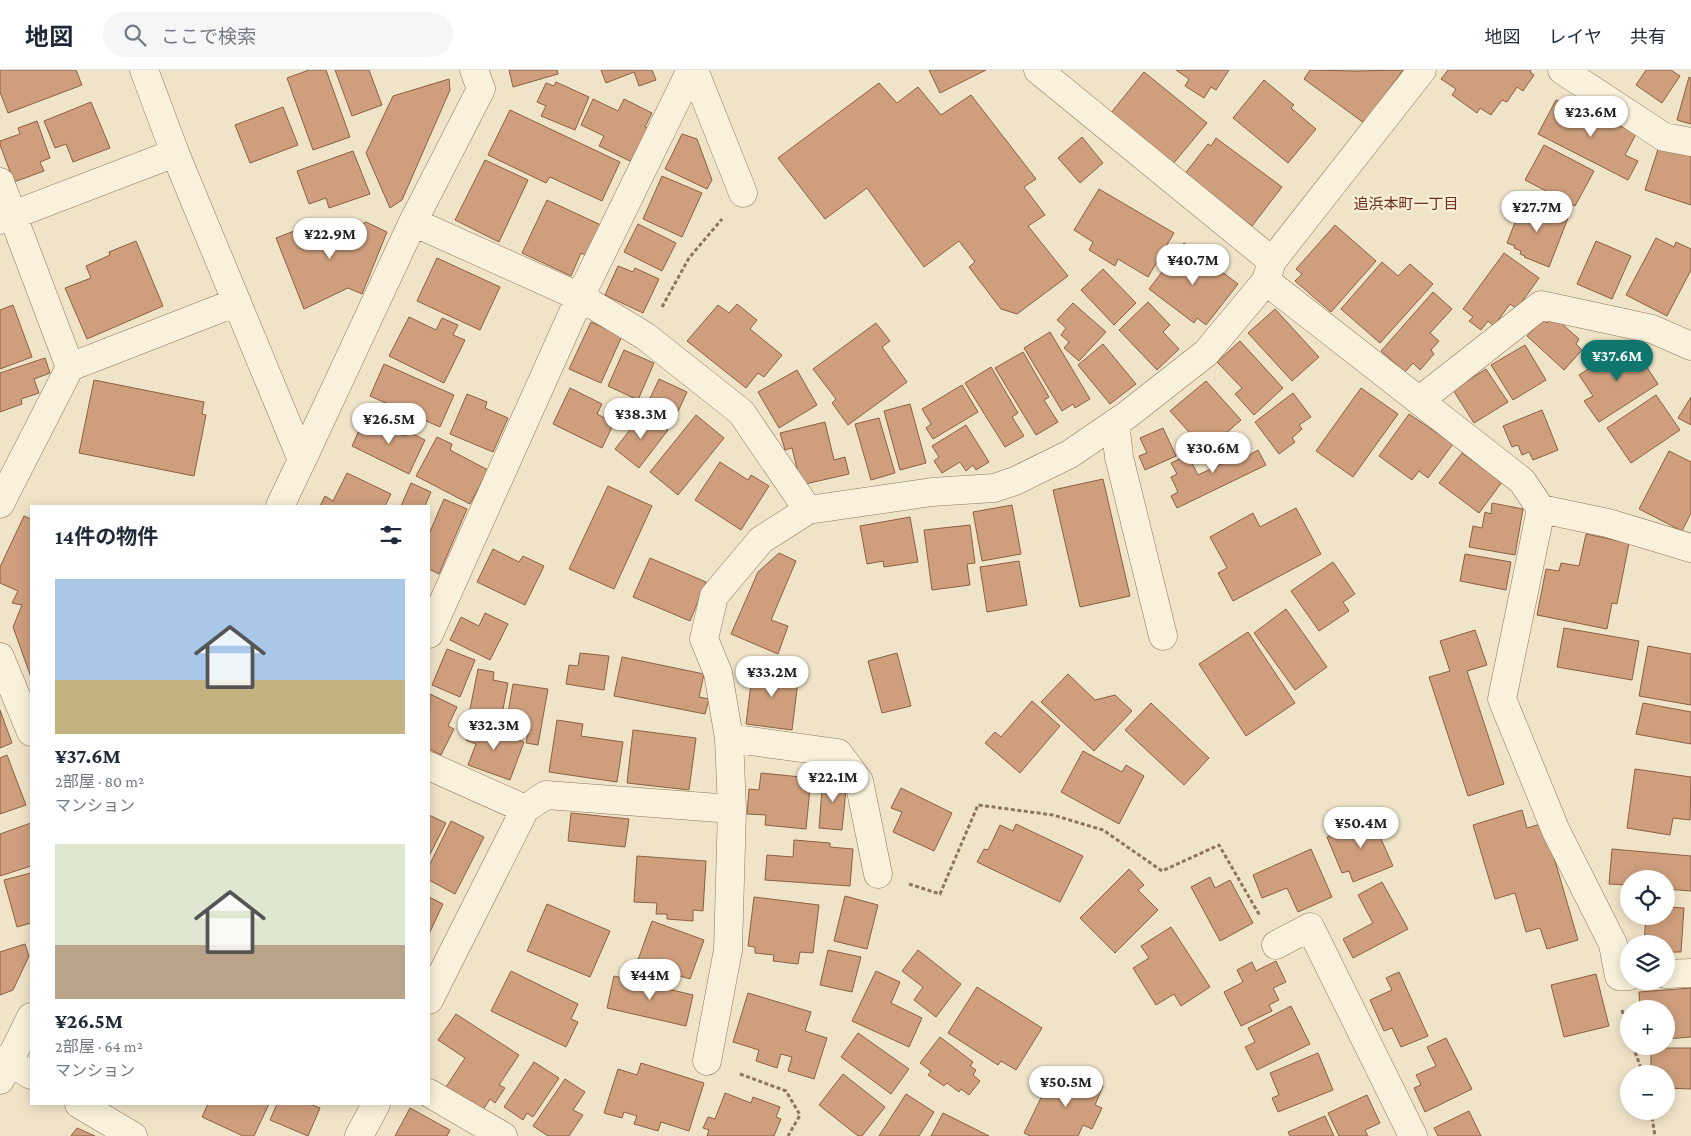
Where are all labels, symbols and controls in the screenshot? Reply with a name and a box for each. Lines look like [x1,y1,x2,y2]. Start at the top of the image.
search box [103,12,453,57]
icon: search [121,21,149,49]
text: 地図 [25,23,73,50]
text: ここで検索 [161,26,256,47]
text: 地図 [1485,27,1521,47]
text: レイヤ [1549,27,1602,47]
text: 共有 [1630,27,1666,47]
pin: ¥23.6M [1550,96,1632,138]
text: ¥23.6M [1565,103,1617,120]
pin: ¥27.7M [1496,190,1578,233]
district label: 追浜本町一丁目 [1353,196,1459,212]
text: ¥27.7M [1512,198,1562,215]
pin: ¥22.9M [289,218,371,260]
text: ¥22.9M [304,225,356,242]
pin: ¥40.7M [1152,244,1234,286]
text: ¥40.7M [1167,251,1219,268]
pin: ¥37.6M [1576,340,1658,382]
text: ¥37.6M [1592,347,1642,364]
pin: ¥38.3M [600,398,682,440]
pin: ¥26.5M [348,402,430,445]
text: ¥38.3M [615,405,667,422]
text: ¥26.5M [363,410,415,427]
pin: ¥30.6M [1172,432,1254,474]
text: ¥30.6M [1187,439,1239,456]
icon: filters [377,521,405,549]
text: 14件の物件 [55,525,158,549]
icon: home [185,612,275,702]
pin: ¥33.2M [731,656,813,698]
text: ¥33.2M [747,663,797,680]
pin: ¥32.3M [453,708,535,751]
text: ¥32.3M [469,716,519,733]
text: ¥37.6M [55,744,121,768]
pin: ¥22.1M [792,760,874,803]
text: ¥22.1M [808,768,858,785]
text: 2部屋 · 80 m² [55,773,144,790]
text: マンション [55,797,135,814]
pin: ¥50.4M [1320,806,1402,849]
text: ¥50.4M [1335,814,1387,831]
map controls [1620,870,1675,1120]
button: locate [1620,870,1675,925]
icon: home [185,877,275,967]
button: layers [1620,935,1675,990]
pin: ¥44M [620,958,680,1001]
text: ¥44M [631,966,669,983]
button: + [1620,1000,1675,1055]
text: ¥26.5M [55,1009,123,1033]
text: 2部屋 · 64 m² [55,1038,143,1055]
text: マンション [55,1062,135,1079]
button: − [1620,1065,1675,1120]
pin: ¥50.5M [1025,1066,1107,1108]
text: ¥50.5M [1040,1073,1092,1090]

